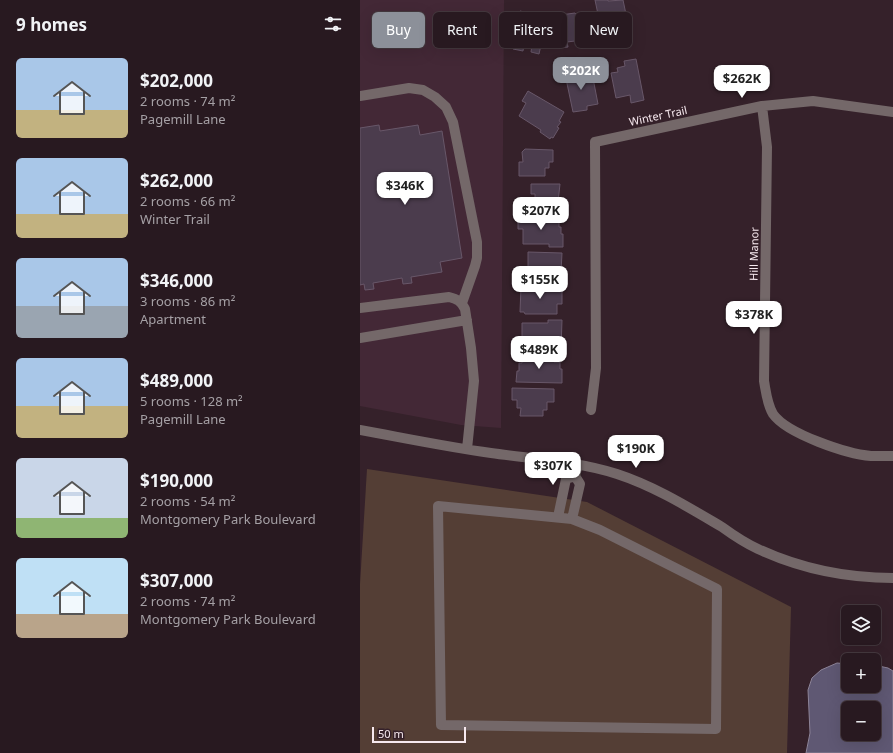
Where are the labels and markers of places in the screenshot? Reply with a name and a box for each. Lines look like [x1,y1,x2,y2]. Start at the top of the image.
pin: $202K [553,57,609,91]
pin: $262K [714,65,770,99]
pin: $346K [377,172,433,206]
pin: $207K [513,197,569,231]
pin: $155K [512,266,568,300]
pin: $378K [726,301,782,335]
pin: $489K [511,336,567,370]
pin: $190K [608,435,664,469]
pin: $307K [525,452,581,486]

